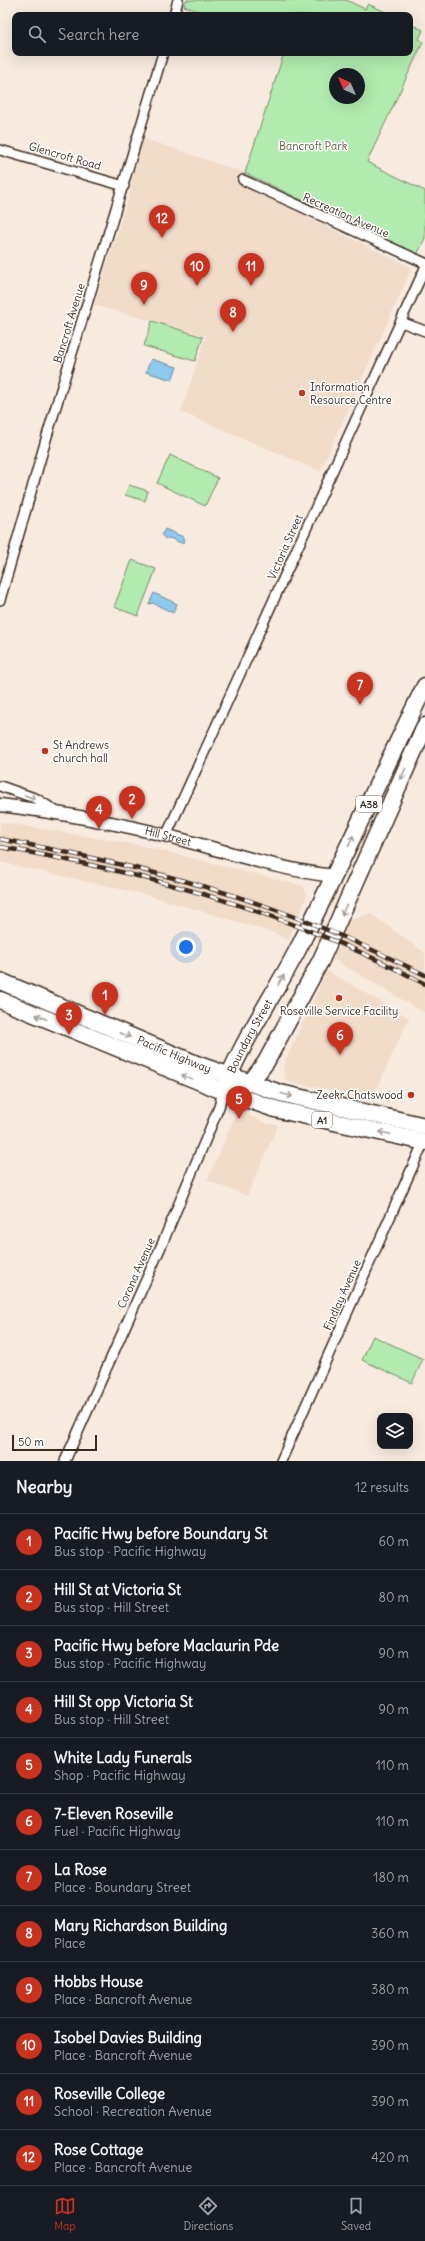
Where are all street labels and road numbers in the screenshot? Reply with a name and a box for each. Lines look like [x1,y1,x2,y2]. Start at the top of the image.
street label: Glencroft Road [27,139,103,173]
street label: Recreation Avenue [301,190,391,240]
street label: Bancroft Avenue [50,281,88,365]
street label: Victoria Street [264,512,306,582]
road number: A38 [356,796,382,812]
street label: Hill Street [143,824,193,849]
street label: Boundary Street [224,997,275,1075]
street label: Pacific Highway [135,1033,213,1076]
road number: A1 [312,1112,332,1128]
street label: Corona Avenue [114,1235,158,1311]
street label: Findlay Avenue [320,1257,364,1333]

